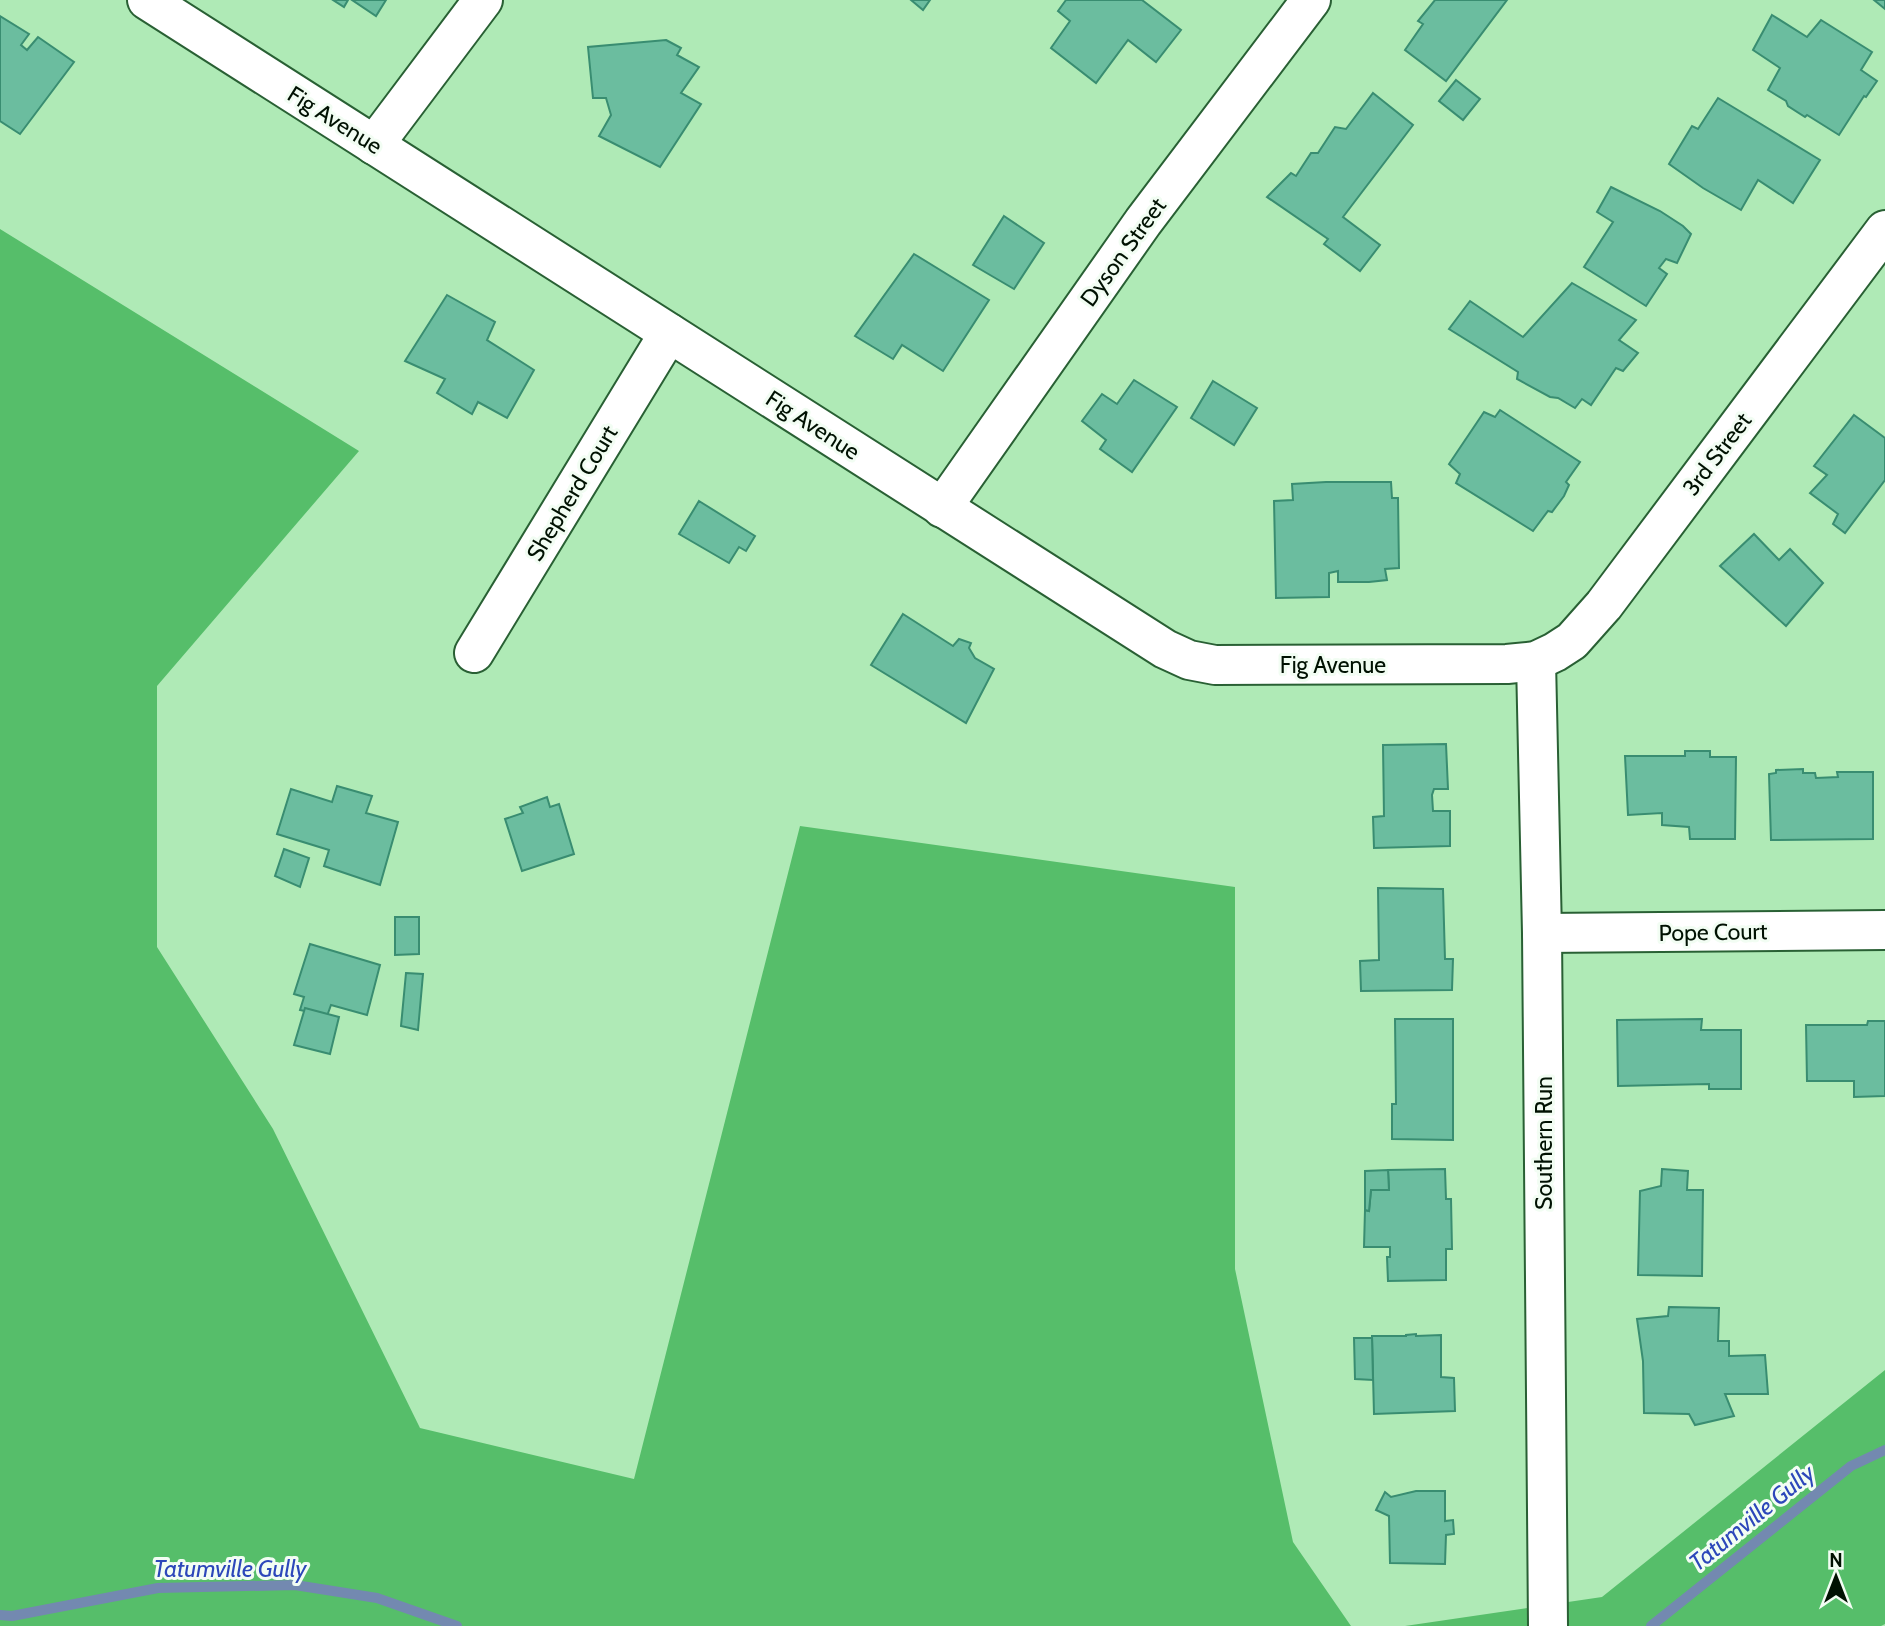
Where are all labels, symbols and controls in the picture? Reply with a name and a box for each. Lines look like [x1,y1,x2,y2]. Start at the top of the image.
street label: Fig Avenue [283,80,388,160]
street label: Dyson Street [1074,192,1172,312]
street label: Fig Avenue [761,384,865,466]
street label: 3rd Street [1677,407,1757,501]
street label: Shepherd Court [521,420,624,566]
street label: Fig Avenue [1280,651,1386,679]
street label: Pope Court [1658,917,1768,947]
street label: Southern Run [1530,1076,1558,1210]
water label: Tatumville Gully [1683,1458,1821,1577]
north arrow [1801,1542,1871,1612]
text: N [1829,1549,1843,1572]
water label: Tatumville Gully [154,1554,307,1583]

